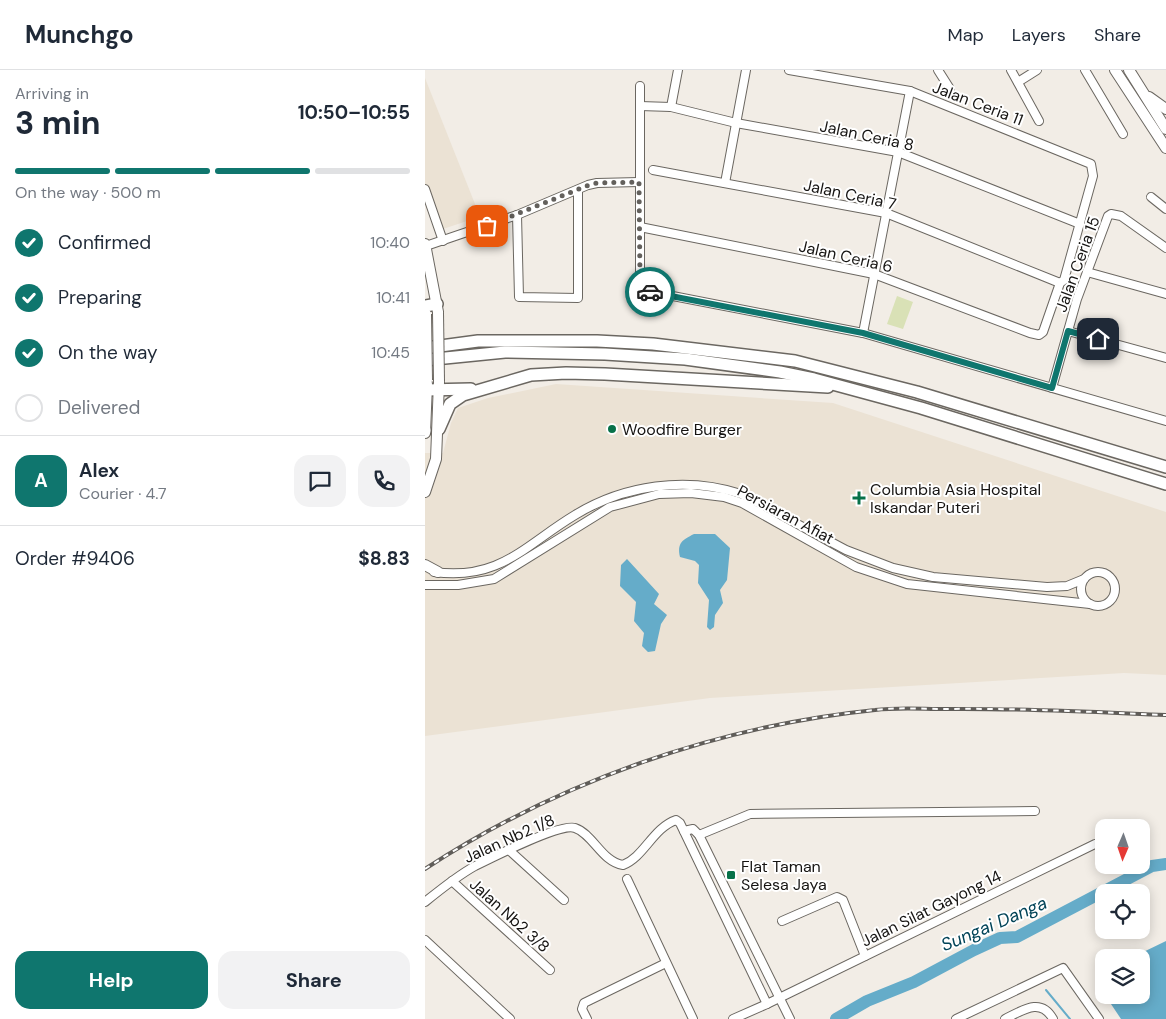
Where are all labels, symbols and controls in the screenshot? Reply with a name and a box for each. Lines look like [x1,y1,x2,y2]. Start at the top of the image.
text: Munchgo [25,19,134,50]
text: Map [948,23,984,47]
text: Layers [1012,23,1066,47]
text: Share [1094,23,1141,47]
street label: Jalan Ceria 11 [929,77,1026,130]
text: Arriving in [15,83,89,104]
text: 10:50–10:55 [298,100,410,125]
text: 3 min [15,102,100,144]
street label: Jalan Ceria 8 [818,115,916,156]
street label: Jalan Ceria 7 [802,174,898,215]
text: On the way · 500 m [15,182,161,203]
pin [466,205,508,247]
icon: bag [473,212,501,240]
street label: Jalan Ceria 15 [1050,213,1105,315]
icon: check [15,229,43,257]
text: Confirmed [58,230,151,255]
text: 10:40 [370,232,410,253]
street label: Jalan Ceria 6 [797,235,895,277]
courier [625,267,675,317]
icon: car [636,278,664,306]
icon: check [15,284,43,312]
text: Preparing [58,285,142,310]
text: 10:41 [376,287,410,308]
pin [1077,318,1119,360]
icon: home [1084,325,1112,353]
icon: check [15,339,43,367]
text: On the way [58,340,158,365]
text: 10:45 [371,342,410,363]
text: Delivered [58,395,140,420]
place label: Woodfire Burger [622,419,742,440]
marker: Woodfire Burger [606,423,618,435]
button: chat [294,455,346,507]
button: phone [358,455,410,507]
text: Alex [79,458,119,483]
text: A [34,468,48,493]
place label: Columbia Asia Hospital Iskandar Puteri [870,479,1041,518]
street label: Persiaran Afiat [734,480,838,549]
text: Courier · 4.7 [79,483,167,504]
marker: Columbia Asia Hospital Iskandar Puteri [852,491,866,505]
text: Order #9406 [15,546,135,571]
text: $8.83 [358,546,410,571]
street label: Jalan Nb2 1/8 [460,809,558,868]
north arrow [1095,819,1150,874]
map controls [1095,819,1150,1004]
place label: Flat Taman Selesa Jaya [741,856,827,895]
street label: Jalan Silat Gayong 14 [858,865,1005,952]
marker: Flat Taman Selesa Jaya [725,869,737,881]
street label: Jalan Nb2 3/8 [465,874,554,957]
button: locate [1095,884,1150,939]
water label: Sungai Danga [937,891,1051,957]
button: layers [1095,949,1150,1004]
button: Help [15,951,208,1009]
button: Share [218,951,410,1009]

